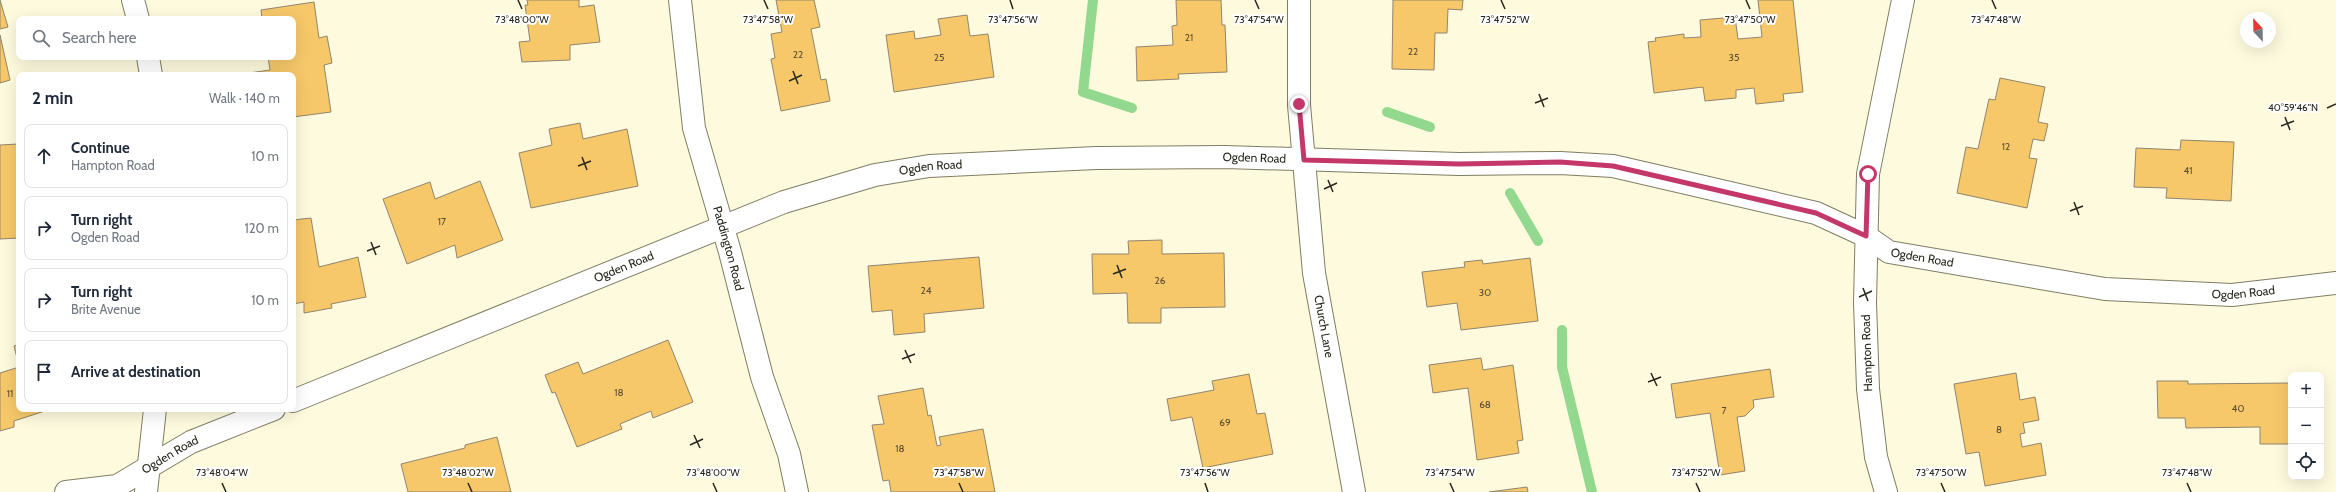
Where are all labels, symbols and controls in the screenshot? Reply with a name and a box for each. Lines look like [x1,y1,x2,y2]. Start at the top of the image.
north arrow [2240,12,2276,48]
text: 73°48'00"W [495,13,549,26]
text: 73°47'58"W [743,13,793,26]
text: 73°47'56"W [988,13,1038,26]
text: 73°47'54"W [1234,13,1284,26]
text: 73°47'52"W [1481,13,1530,26]
text: 73°47'50"W [1725,13,1776,26]
text: 73°47'48"W [1971,13,2022,26]
search box [16,16,296,60]
icon: search [30,27,52,49]
text: Search here [62,29,137,47]
house number: 21 [1185,31,1193,44]
house number: 22 [1408,45,1418,58]
house number: 22 [793,48,803,61]
house number: 25 [934,51,944,64]
house number: 35 [1729,51,1739,64]
text: 2 min [32,88,73,108]
text: Walk · 140 m [209,90,280,106]
route end [1290,95,1308,113]
text: 40°59'46"N [2268,101,2318,114]
text: Continue [71,139,130,157]
house number: 12 [2002,140,2010,153]
icon: ahead [33,145,55,167]
text: 10 m [251,148,279,164]
street label: Ogden Road [1222,149,1286,166]
street label: Ogden Road [898,156,963,178]
text: Hampton Road [71,157,155,173]
house number: 41 [2183,164,2193,177]
route start [1859,165,1877,183]
street label: Paddington Road [710,204,748,292]
text: Turn right [71,211,132,229]
house number: 17 [438,215,446,228]
icon: right [33,217,55,239]
text: 120 m [245,220,279,236]
text: Ogden Road [71,229,140,245]
street label: Ogden Road [1890,244,1955,270]
street label: Ogden Road [591,248,656,285]
house number: 26 [1155,274,1166,287]
street label: Ogden Road [2211,282,2276,302]
text: Turn right [71,283,132,301]
house number: 24 [920,284,932,297]
house number: 30 [1479,286,1491,299]
icon: right [33,289,55,311]
text: 10 m [251,292,279,308]
street label: Church Lane [1311,294,1337,359]
text: Brite Avenue [71,301,141,317]
street label: Hampton Road [1858,314,1875,392]
icon: arrive [33,361,55,383]
text: Arrive at destination [71,363,201,381]
map controls [2288,372,2324,480]
button: + [2288,372,2324,408]
house number: 18 [614,386,624,399]
house number: 11 [7,387,13,400]
house number: 68 [1479,398,1491,411]
house number: 40 [2232,402,2244,415]
house number: 7 [1721,404,1727,417]
button: − [2288,408,2324,444]
house number: 69 [1219,416,1231,429]
house number: 8 [1996,423,2002,436]
street label: Ogden Road [139,432,200,477]
house number: 18 [895,442,905,455]
button: locate [2288,444,2324,480]
text: 73°48'04"W [196,466,249,479]
text: 73°48'02"W [442,466,494,479]
text: 73°48'00"W [686,466,740,479]
text: 73°47'58"W [934,466,984,479]
text: 73°47'56"W [1180,466,1230,479]
text: 73°47'54"W [1425,466,1475,479]
text: 73°47'52"W [1672,466,1721,479]
text: 73°47'50"W [1916,466,1967,479]
text: 73°47'48"W [2162,466,2213,479]

